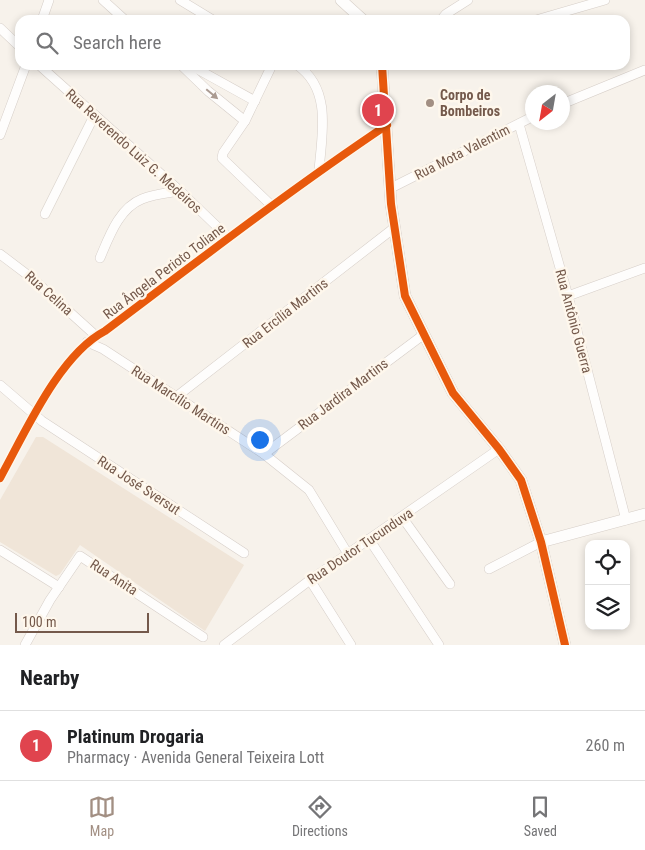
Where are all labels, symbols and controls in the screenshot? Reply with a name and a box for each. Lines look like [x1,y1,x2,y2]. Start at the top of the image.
search box [15,15,630,70]
icon: search [33,29,61,57]
text: Search here [73,31,161,54]
north arrow [525,85,570,130]
street label: Rua Reverendo Luiz G. Medeiros [63,86,205,216]
place label: Corpo de Bombeiros [440,87,500,119]
one-way arrow [205,89,218,100]
pin: 1 [362,91,394,129]
marker: Corpo de Bombeiros [424,97,436,109]
street label: Rua Mota Valentim [412,121,512,183]
street label: Rua Ângela Perioto Toliane [99,219,228,322]
street label: Rua Celina [22,267,76,319]
street label: Rua Antônio Guerra [552,267,596,375]
street label: Rua Ercília Martins [239,275,331,351]
street label: Rua Jardira Martins [295,355,391,433]
street label: Rua Marcílio Martins [129,362,233,438]
your location [247,427,273,453]
street label: Rua José Sversut [95,452,183,518]
street label: Rua Doutor Tucunduva [304,505,416,587]
map controls [585,540,630,630]
button: locate [585,540,630,585]
street label: Rua Anita [87,556,141,598]
button: layers [585,585,630,630]
scale bar [15,610,149,633]
text: 100 m [22,614,57,630]
text: Nearby [20,666,79,690]
text: Platinum Drogaria [67,725,204,748]
text: 1 [32,736,40,755]
text: 260 m [586,736,625,755]
text: Pharmacy · Avenida General Teixeira Lott [67,748,324,767]
tab: Map [88,793,116,839]
tab: Directions [292,793,348,839]
tab: Saved [524,793,557,839]

